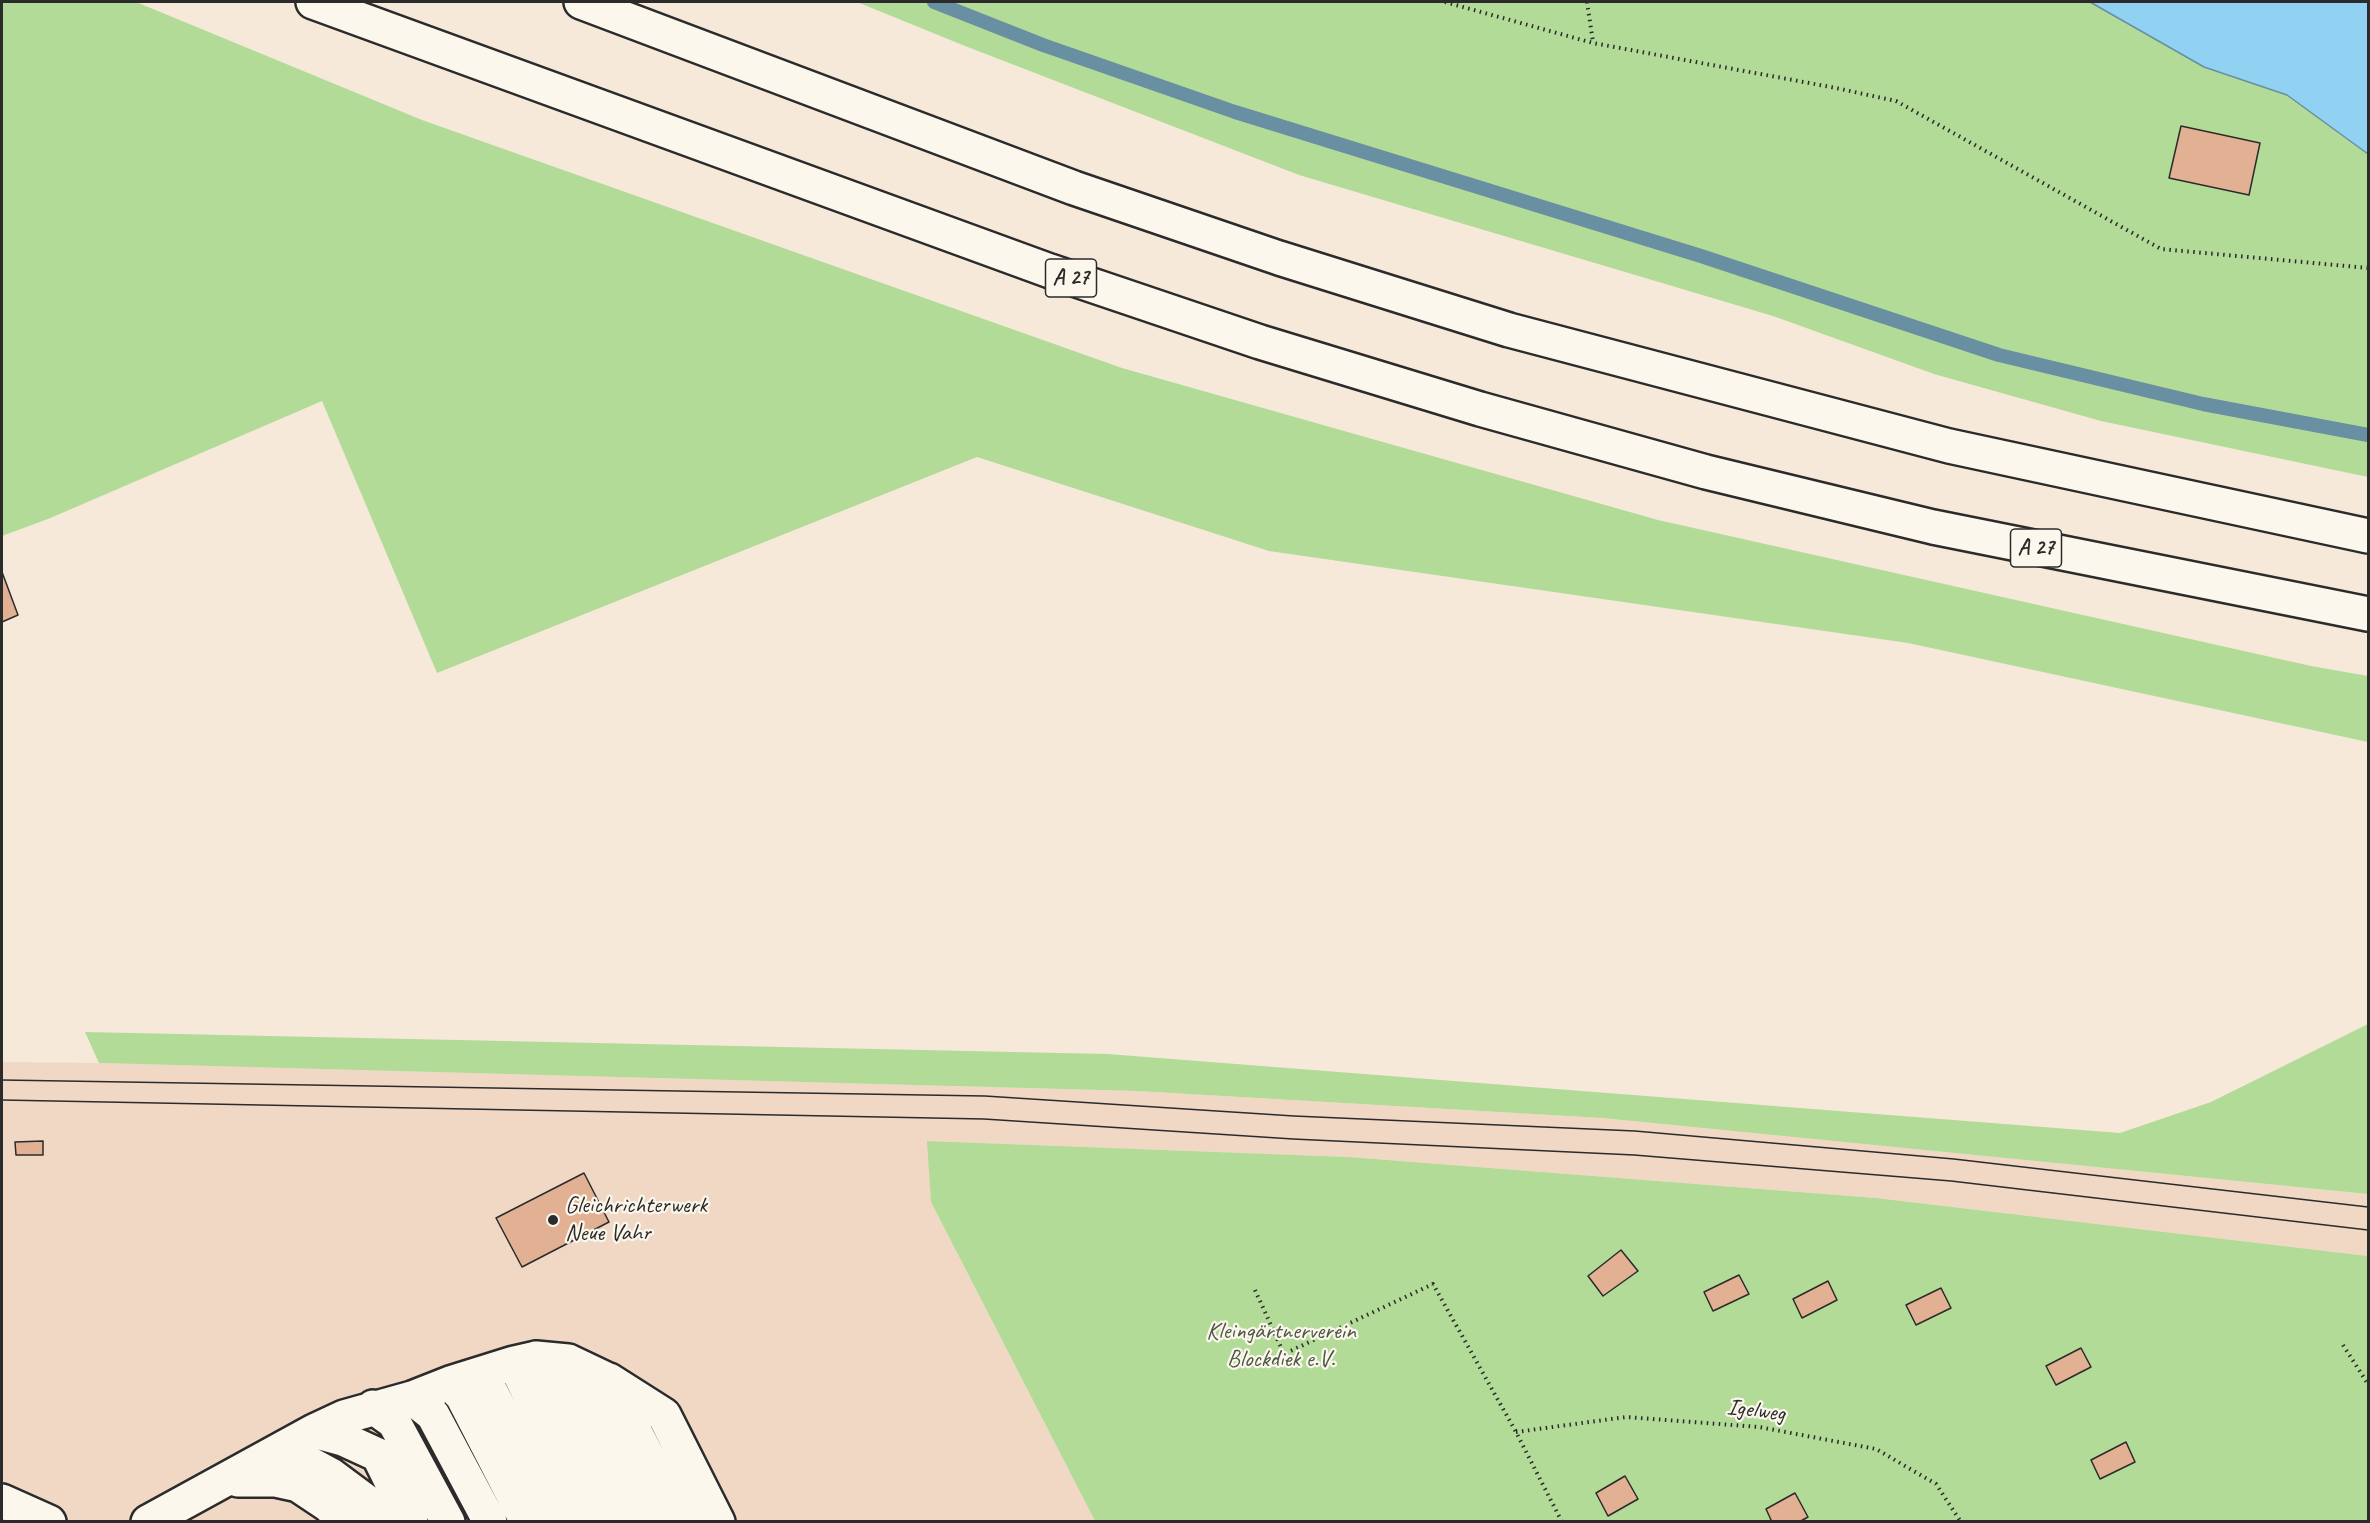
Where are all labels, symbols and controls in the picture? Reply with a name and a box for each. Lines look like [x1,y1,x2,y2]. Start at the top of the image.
road number: A 27 [1046,259,1096,297]
road number: A 27 [2010,529,2062,567]
place label: Gleichrichterwerk Neue Vahr [565,1192,707,1248]
marker: Gleichrichterwerk Neue Vahr [546,1213,560,1227]
park label: Kleingärtnerverein Blockdiek e.V. [1206,1318,1356,1374]
street label: Igelweg [1725,1393,1787,1429]

